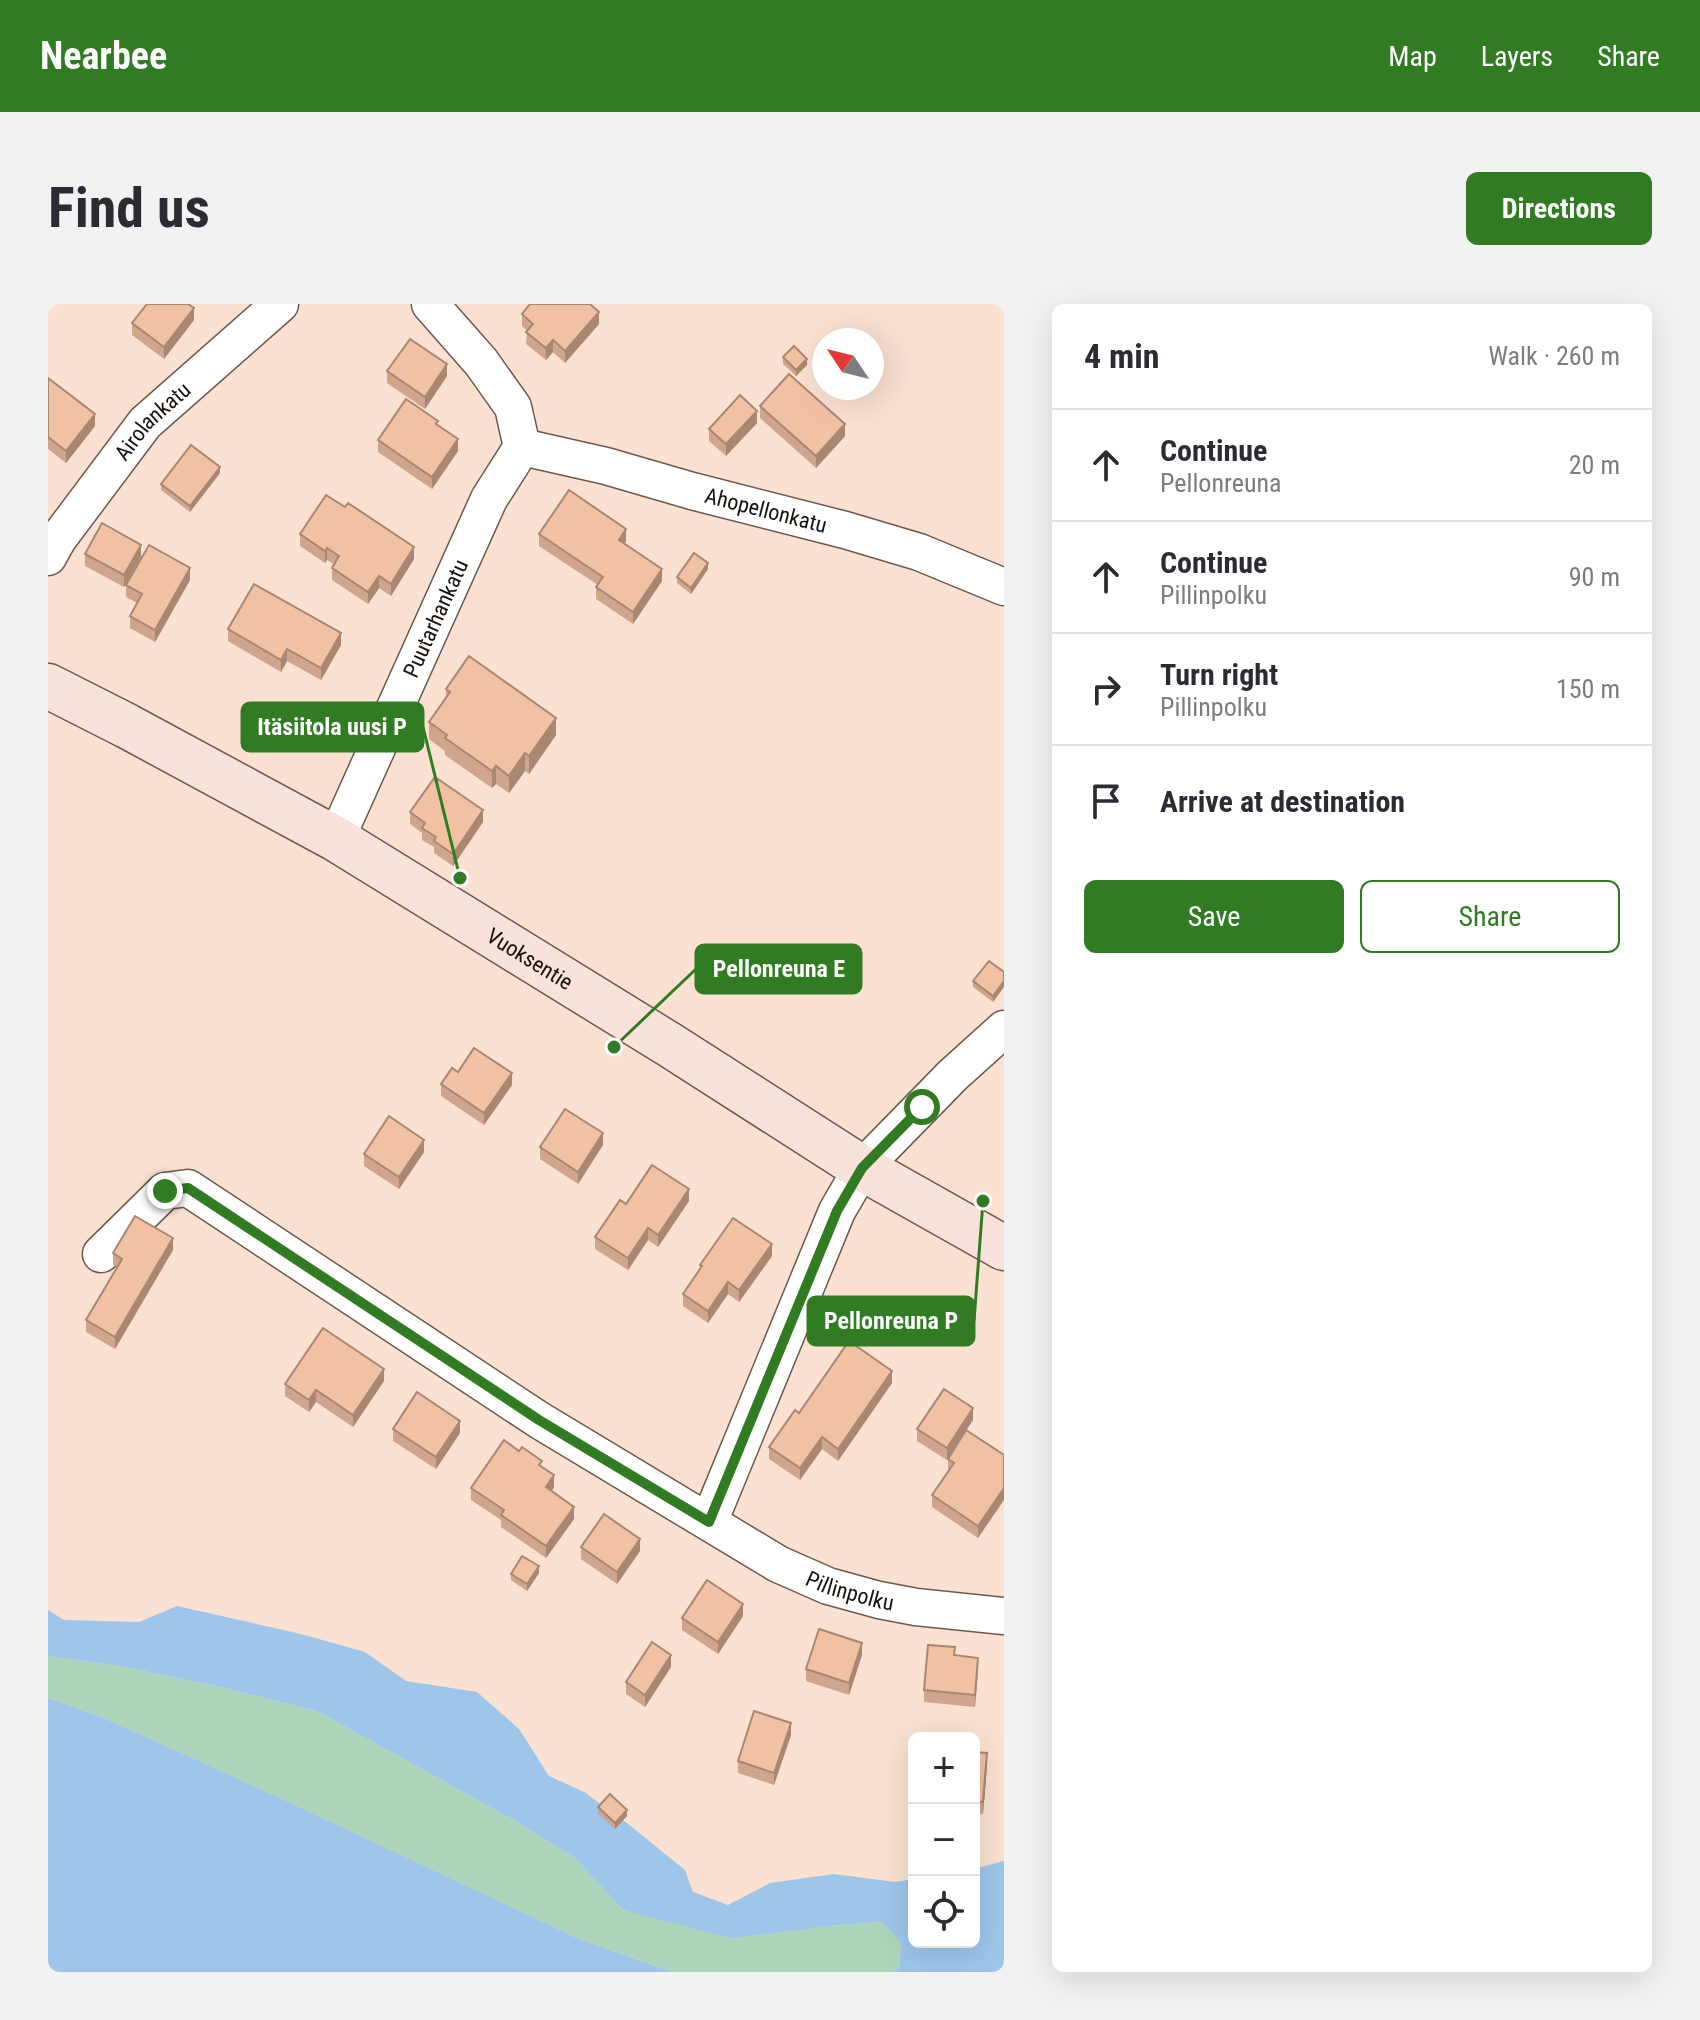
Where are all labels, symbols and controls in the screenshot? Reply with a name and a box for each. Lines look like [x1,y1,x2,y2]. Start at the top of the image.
text: Nearbee [40,34,167,78]
text: Map [1388,40,1437,73]
text: Layers [1481,40,1553,73]
text: Share [1597,40,1660,73]
button: Directions [1466,172,1652,245]
text: Find us [48,175,210,241]
north arrow [812,328,884,400]
text: 4 min [1084,336,1160,376]
text: Walk · 260 m [1488,341,1620,371]
street label: Airolankatu [109,377,196,465]
text: Continue [1160,433,1267,468]
icon: ahead [1084,443,1128,487]
text: 20 m [1569,450,1620,480]
text: Pellonreuna [1160,468,1282,498]
street label: Ahopellonkatu [702,483,829,538]
text: Continue [1160,545,1267,580]
icon: ahead [1084,555,1128,599]
street label: Puutarhankatu [398,556,473,681]
text: 90 m [1569,562,1620,592]
text: Pillinpolku [1160,580,1267,610]
text: Turn right [1160,657,1278,692]
icon: right [1084,667,1128,711]
text: 150 m [1556,674,1620,704]
text: Pillinpolku [1160,692,1267,722]
callout: Itäsiitola uusi P [242,703,423,751]
text: Itäsiitola uusi P [257,713,407,741]
icon: arrive [1084,779,1128,823]
text: Arrive at destination [1160,784,1405,819]
button: Save [1084,880,1344,953]
button: Share [1360,880,1620,953]
street label: Vuoksentie [482,923,577,995]
callout: Pellonreuna E [696,945,861,993]
text: Pellonreuna E [713,955,845,983]
route start [904,1089,940,1125]
route end [147,1173,183,1209]
callout: Pellonreuna P [808,1297,974,1345]
text: Pellonreuna P [824,1307,958,1335]
street label: Pillinpolku [802,1566,896,1616]
map controls [908,1732,980,1948]
button: + [908,1732,980,1804]
button: − [908,1804,980,1876]
button: locate [908,1876,980,1948]

